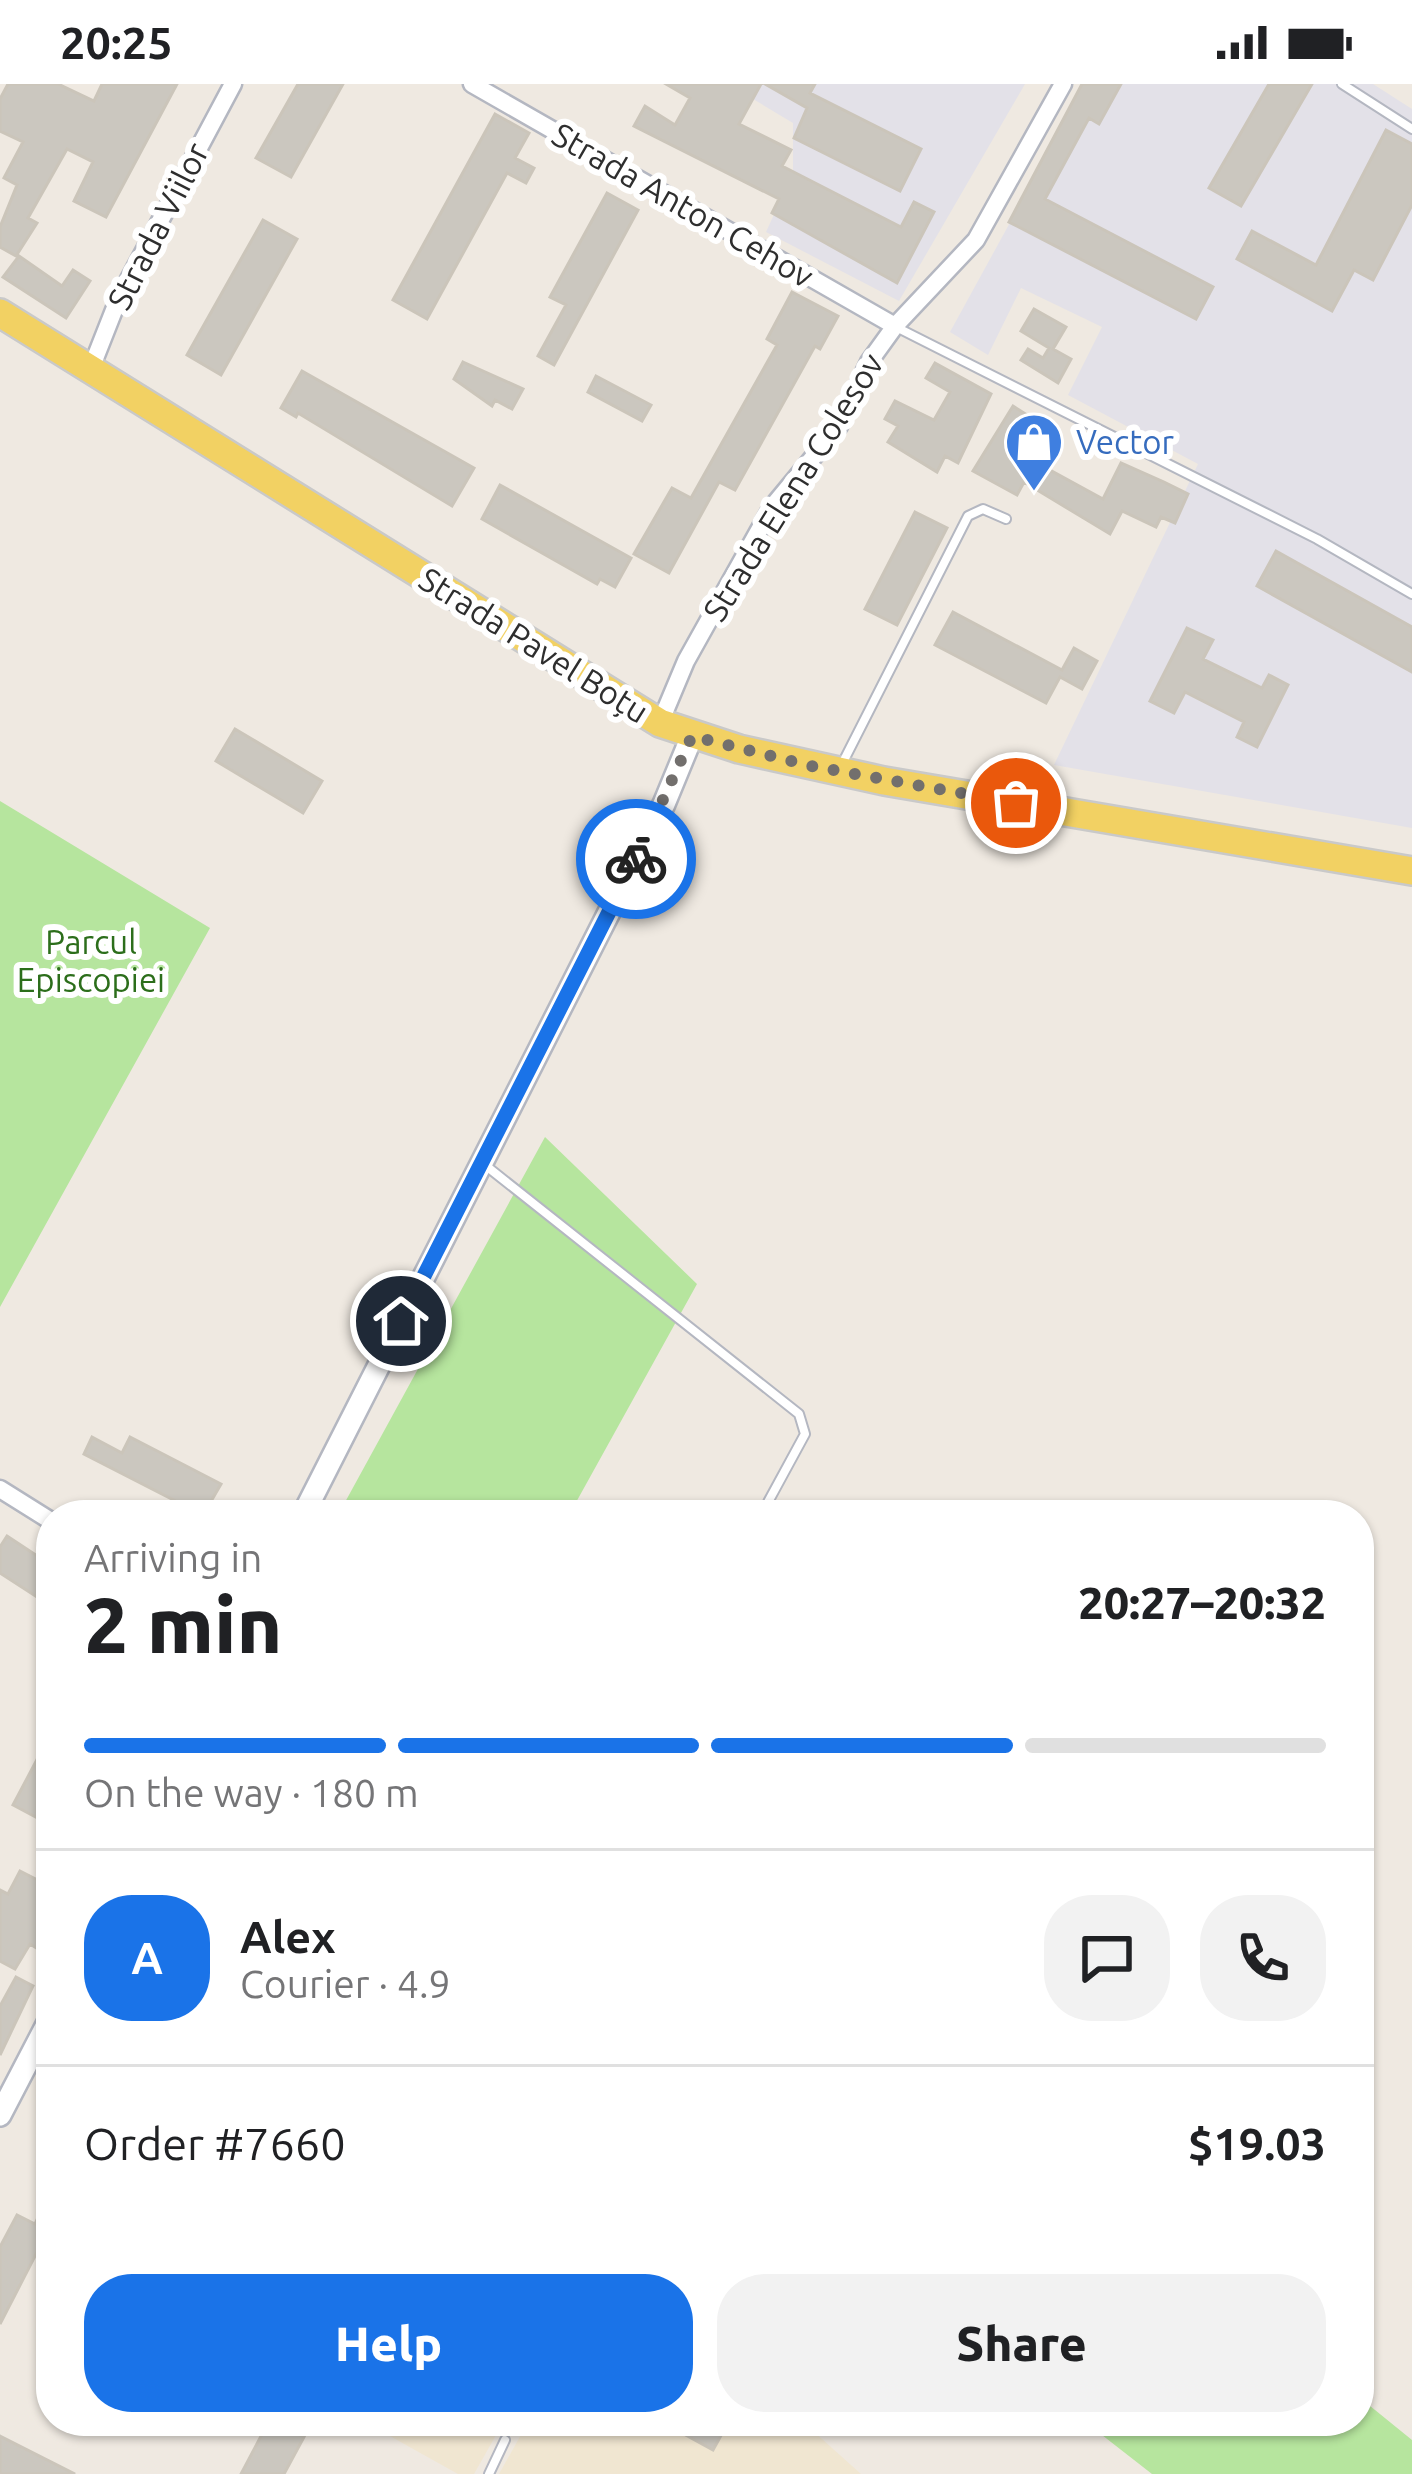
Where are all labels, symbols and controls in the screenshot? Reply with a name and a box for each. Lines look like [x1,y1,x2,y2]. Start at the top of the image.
text: 20:25 [60,17,173,68]
street label: Strada Anton Cehov [546,115,820,294]
street label: Strada Viilor [100,136,216,315]
street label: Strada Elena Colesov [695,346,890,627]
shop icon: Vector [1003,411,1065,493]
place label: Vector [1076,423,1175,460]
street label: Strada Pavel Boțu [413,559,655,730]
pin [965,752,1067,854]
icon: bag [983,770,1049,836]
courier [576,799,696,919]
icon: bike [603,826,669,892]
park label: Parcul Episcopiei [17,923,165,998]
pin [350,1270,452,1372]
icon: home [368,1288,434,1354]
text: Arriving in [84,1536,262,1579]
text: 20:27–20:32 [1078,1577,1326,1628]
text: 2 min [84,1580,282,1668]
text: On the way · 180 m [84,1771,419,1814]
button: chat [1044,1895,1170,2021]
button: phone [1200,1895,1326,2021]
text: Alex [240,1911,336,1962]
text: A [131,1932,163,1983]
text: Courier · 4.9 [240,1962,451,2005]
text: Order #7660 [84,2118,346,2169]
text: $19.03 [1188,2118,1326,2169]
button: Help [84,2274,693,2412]
button: Share [717,2274,1326,2412]

